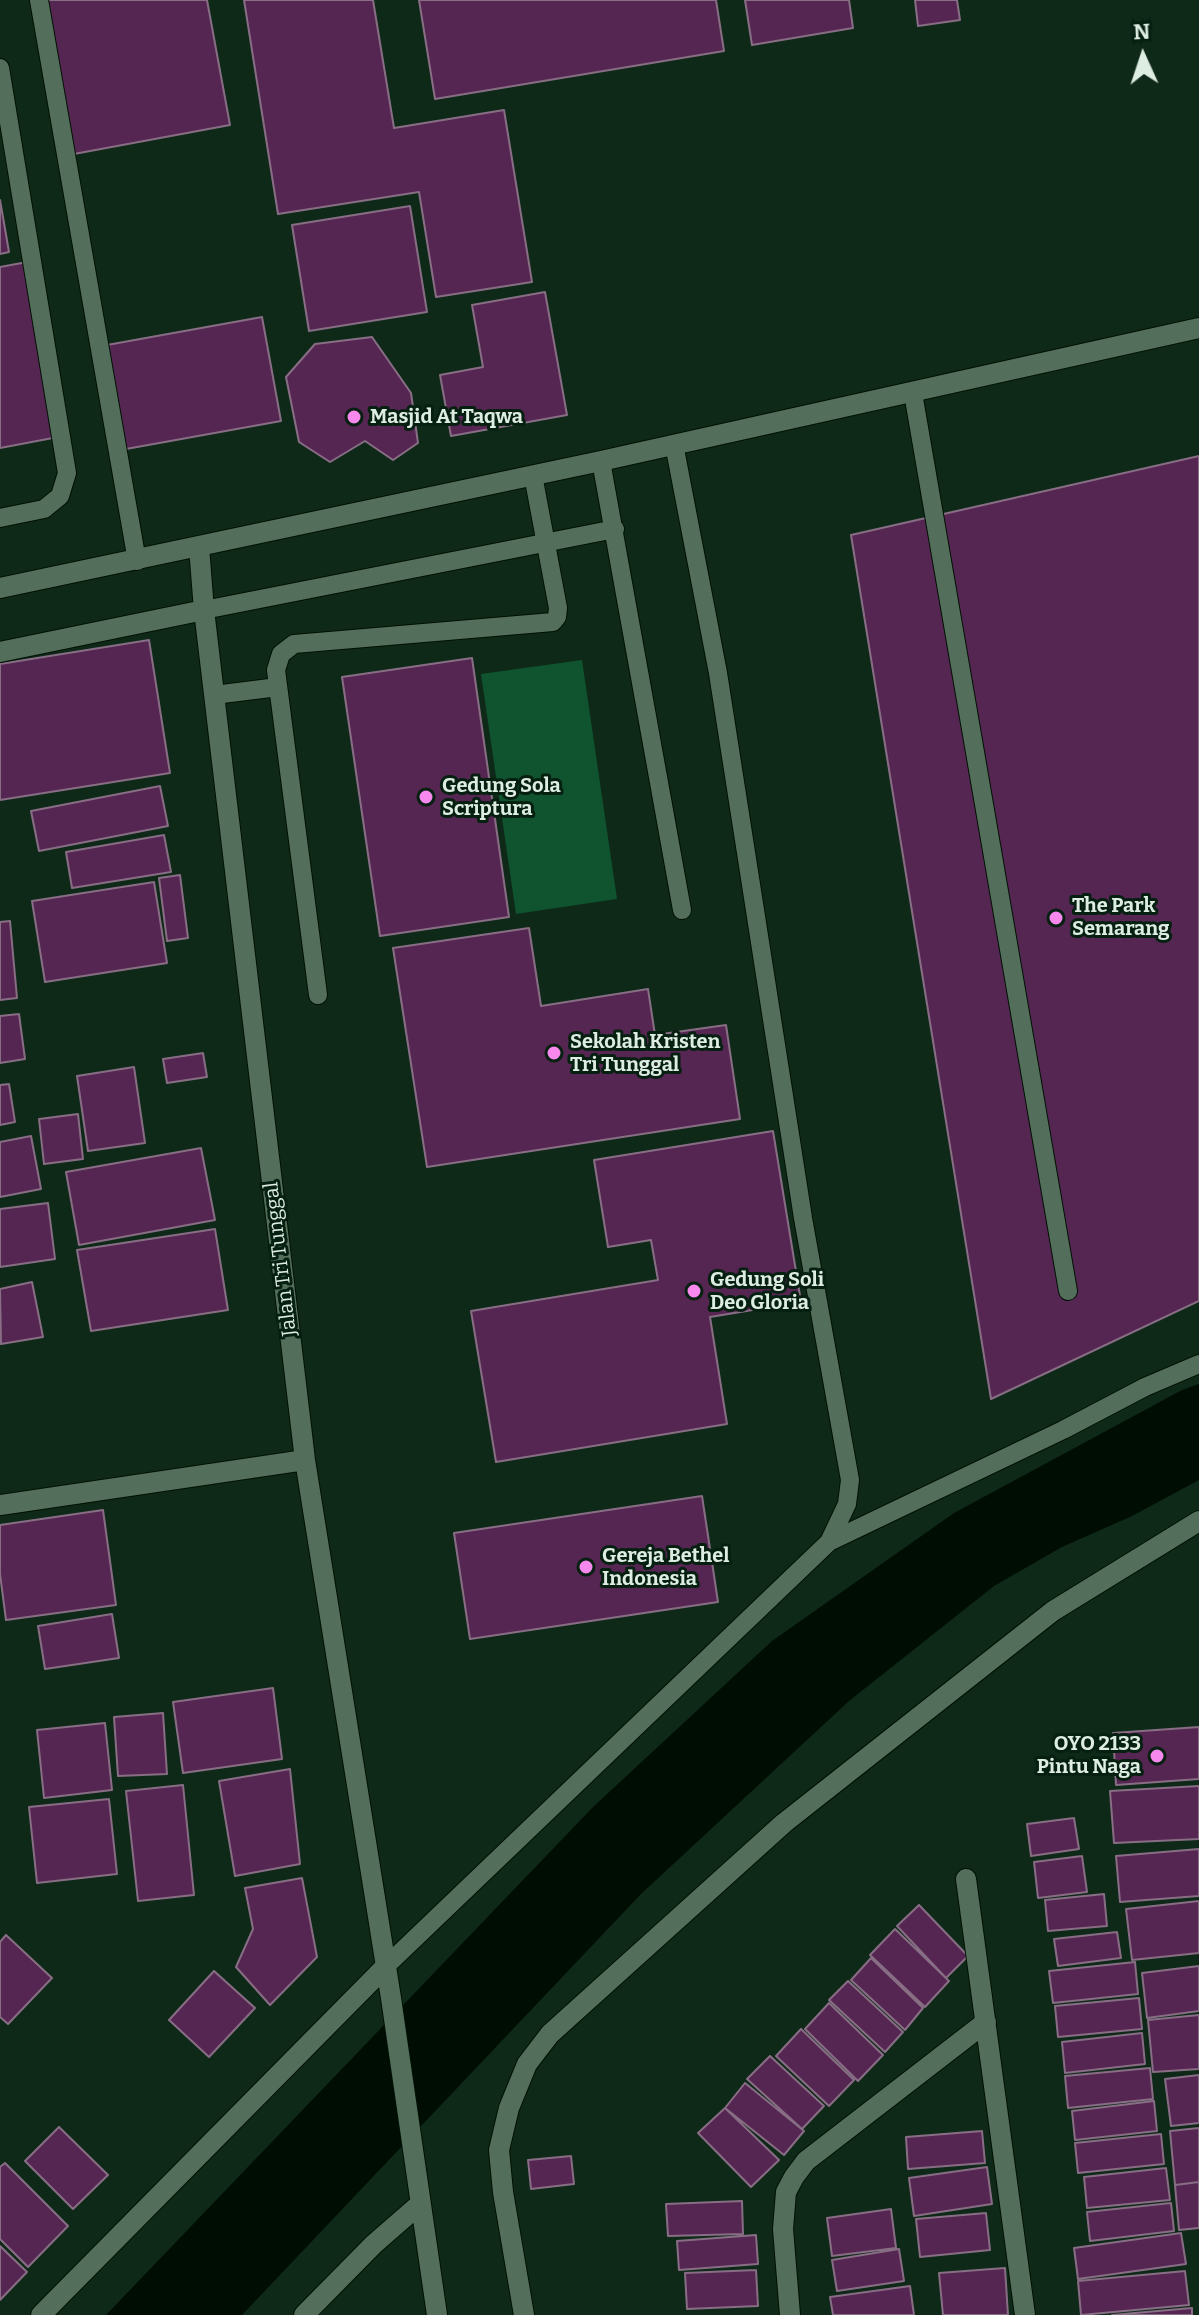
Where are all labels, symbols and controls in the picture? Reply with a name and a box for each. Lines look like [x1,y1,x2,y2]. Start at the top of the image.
north arrow [1103,16,1183,96]
text: N [1133,18,1151,45]
place label: Masjid At Taqwa [370,405,523,429]
marker: Masjid At Taqwa [345,408,363,426]
place label: Gedung Sola Scriptura [442,774,561,821]
marker: Gedung Sola Scriptura [417,788,435,806]
place label: The Park Semarang [1072,894,1170,941]
marker: The Park Semarang [1047,909,1065,927]
place label: Sekolah Kristen Tri Tunggal [570,1030,720,1077]
marker: Sekolah Kristen Tri Tunggal [545,1044,563,1062]
street label: Jalan Tri Tunggal [260,1180,302,1338]
place label: Gedung Soli Deo Gloria [710,1268,824,1315]
marker: Gedung Soli Deo Gloria [685,1282,703,1300]
place label: Gereja Bethel Indonesia [602,1544,729,1591]
marker: Gereja Bethel Indonesia [577,1558,595,1576]
place label: OYO 2133 Pintu Naga [1037,1732,1141,1779]
marker: OYO 2133 Pintu Naga [1148,1747,1166,1765]

